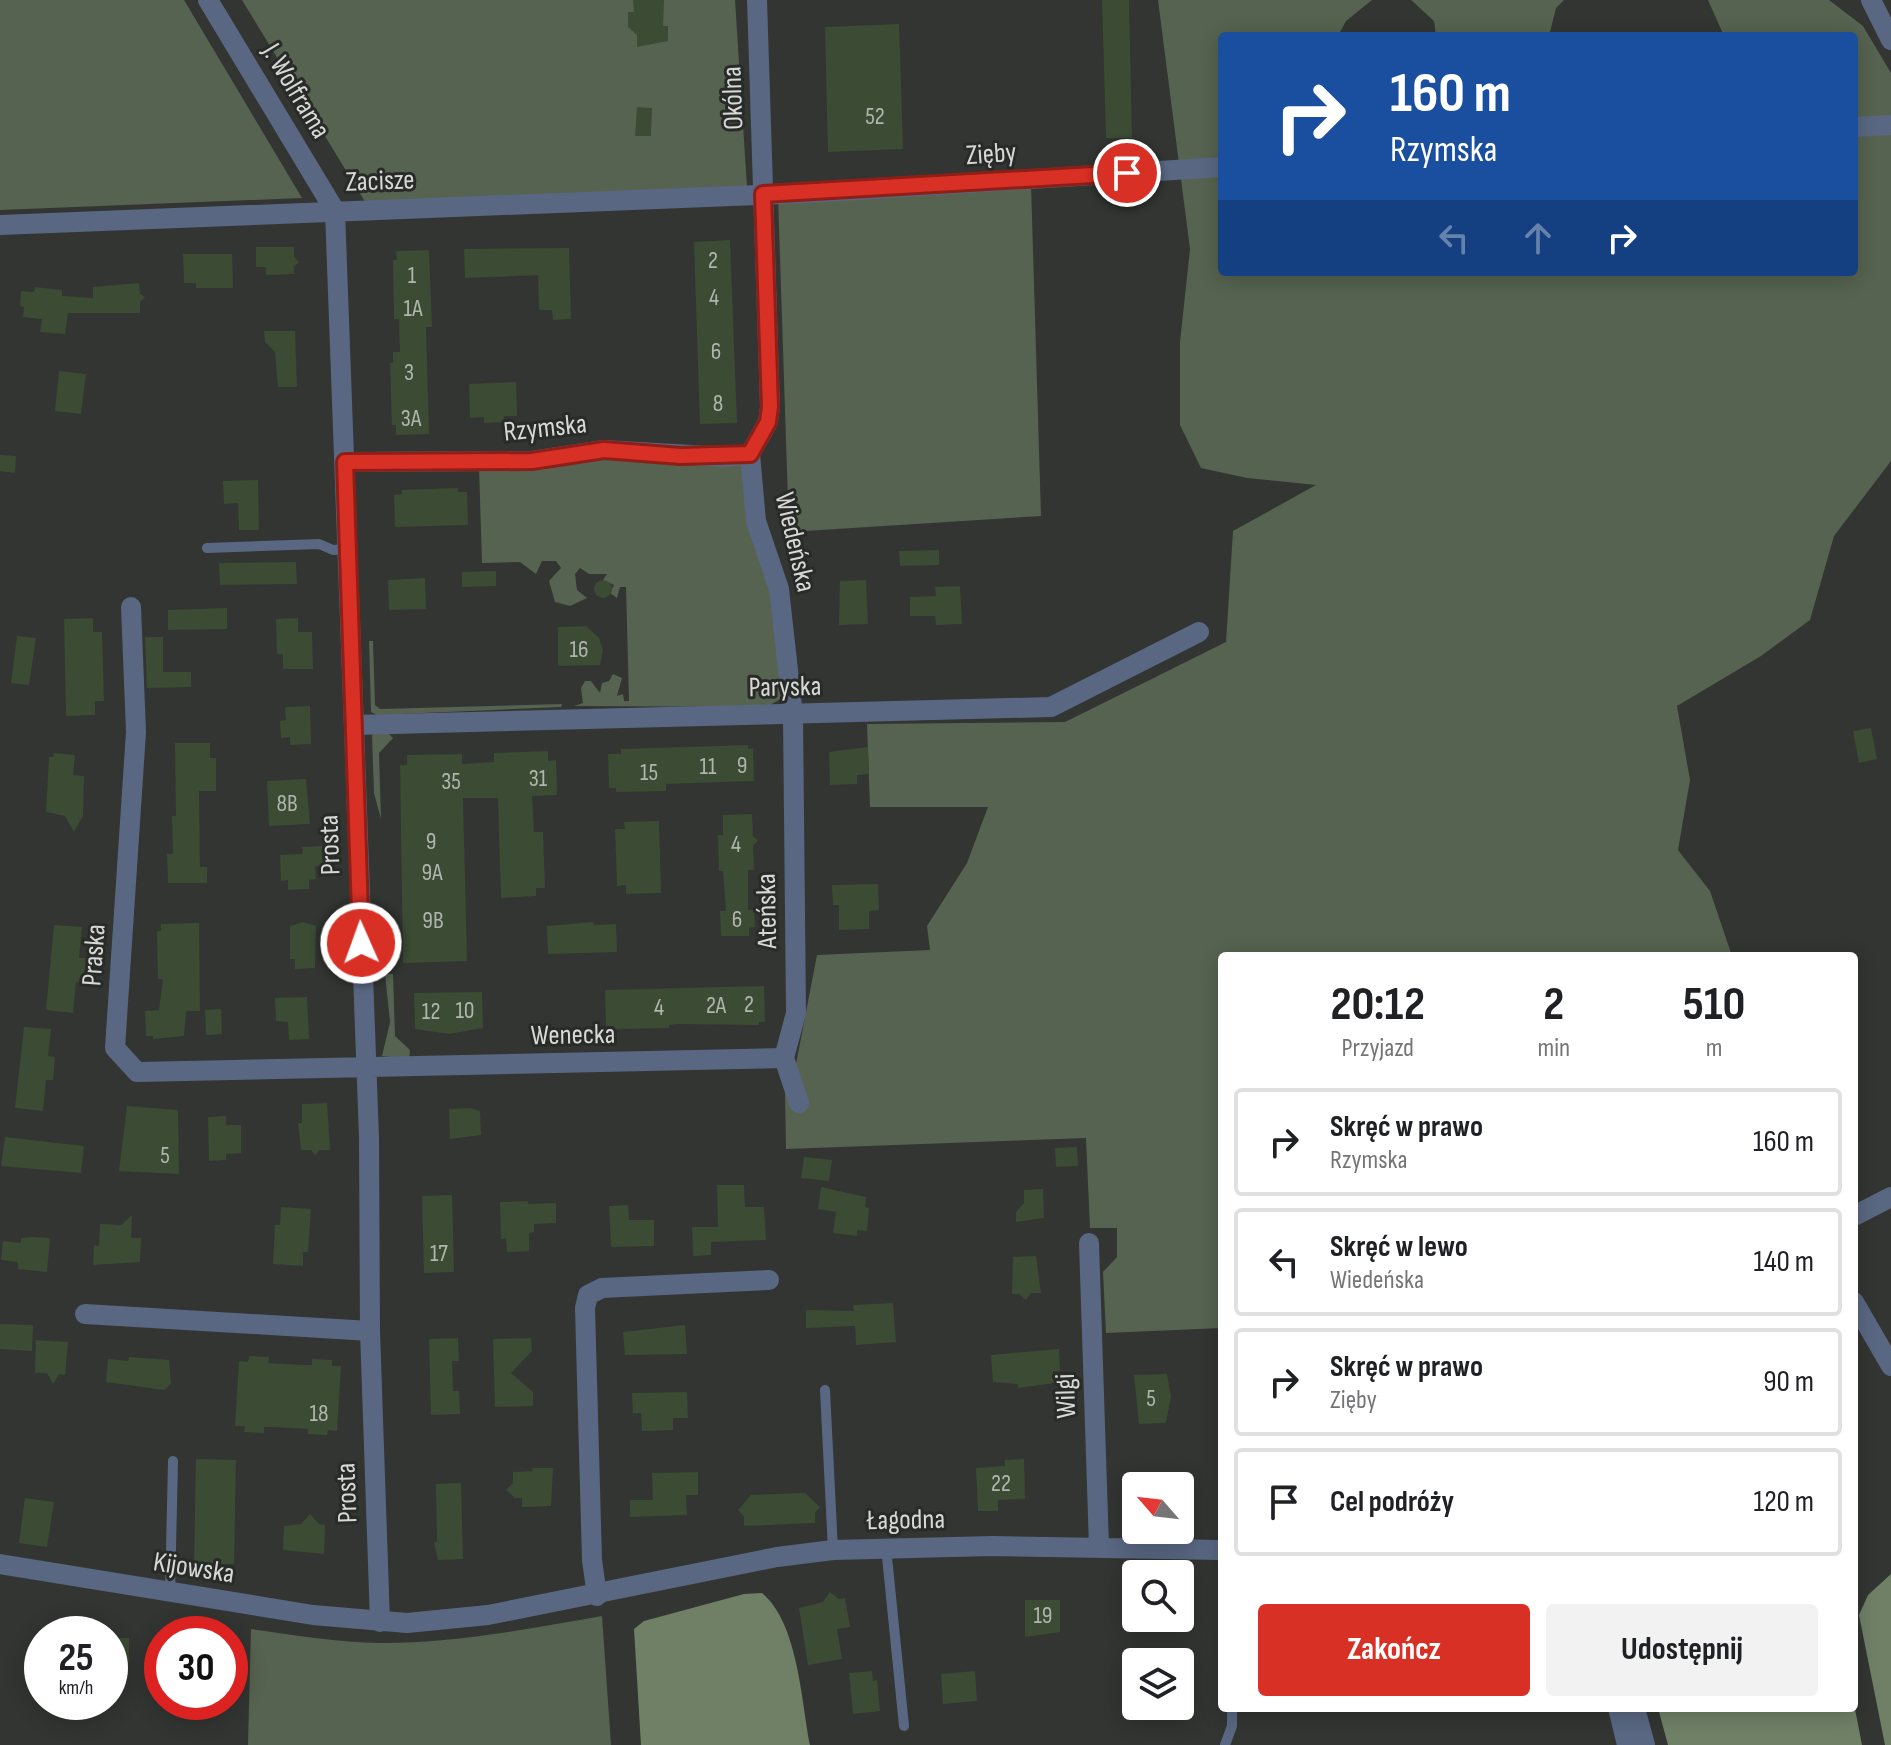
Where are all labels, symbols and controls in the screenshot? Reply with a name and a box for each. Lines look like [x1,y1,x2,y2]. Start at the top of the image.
street label: J. Wolframa [254,37,337,144]
text: 160 m [1390,61,1511,128]
icon: right [1258,64,1362,168]
street label: Okólna [715,66,751,130]
house number: 52 [865,102,885,131]
text: Rzymska [1390,129,1497,172]
street label: Zięby [965,136,1017,172]
pin [1093,139,1161,207]
icon: arrive [1105,151,1149,195]
street label: Zacisze [345,163,415,199]
icon: left [1432,216,1476,260]
icon: ahead [1516,216,1560,260]
icon: right [1600,216,1644,260]
house number: 2 [708,246,718,275]
house number: 1 [408,261,417,290]
house number: 4 [709,283,719,312]
house number: 1A [403,294,423,323]
house number: 6 [711,337,721,366]
house number: 3 [404,358,414,387]
house number: 8 [713,389,723,418]
house number: 3A [401,404,422,433]
street label: Rzymska [502,407,588,449]
street label: Wiedeńska [768,489,822,595]
house number: 16 [570,635,588,664]
street label: Paryska [748,670,822,704]
house number: 9 [737,751,747,780]
house number: 11 [700,752,717,781]
house number: 15 [640,758,658,787]
house number: 31 [529,764,548,793]
house number: 35 [441,767,461,796]
house number: 8B [276,789,298,818]
street label: Prosta [312,814,348,876]
house number: 9 [426,827,436,856]
house number: 4 [731,830,741,859]
house number: 9A [422,858,443,887]
street label: Ateńska [750,873,784,950]
position arrow [319,901,403,985]
house number: 6 [732,905,742,934]
house number: 9B [422,906,444,935]
street label: Praska [75,923,113,987]
text: 20:12 [1331,976,1425,1033]
text: 2 [1543,976,1564,1033]
text: 510 [1683,976,1745,1033]
house number: 2 [744,990,754,1019]
house number: 2A [706,991,727,1020]
house number: 4 [654,993,664,1022]
house number: 10 [455,996,475,1025]
house number: 12 [422,997,440,1026]
street label: Wenecka [530,1018,616,1052]
text: Przyjazd [1342,1033,1414,1064]
text: min [1537,1033,1570,1064]
text: m [1706,1033,1722,1064]
text: Skręć w prawo [1330,1109,1483,1145]
icon: right [1262,1120,1306,1164]
text: 160 m [1753,1124,1814,1160]
house number: 5 [160,1141,170,1170]
text: Rzymska [1330,1145,1407,1176]
text: Skręć w lewo [1330,1229,1468,1265]
house number: 17 [430,1239,448,1268]
icon: left [1262,1240,1306,1284]
text: 140 m [1754,1244,1814,1280]
text: Wiedeńska [1330,1265,1424,1296]
text: Skręć w prawo [1330,1349,1483,1385]
icon: right [1262,1360,1306,1404]
text: 90 m [1763,1364,1814,1400]
street label: Wilgi [1049,1373,1083,1419]
house number: 5 [1146,1384,1156,1413]
text: Zięby [1330,1385,1377,1416]
house number: 18 [310,1399,328,1428]
street label: Prosta [329,1462,365,1524]
house number: 22 [991,1469,1011,1498]
north arrow [1122,1472,1194,1544]
map controls [1122,1472,1194,1720]
icon: arrive [1262,1480,1306,1524]
text: Cel podróży [1330,1484,1454,1520]
text: 120 m [1753,1484,1814,1520]
street label: Łagodna [866,1503,945,1537]
street label: Kijowska [151,1545,237,1591]
button: search [1122,1560,1194,1632]
house number: 19 [1033,1601,1053,1630]
button: Zakończ [1258,1604,1530,1696]
button: Udostępnij [1546,1604,1818,1696]
speed limit sign: 30 [144,1616,248,1720]
text: 25 [58,1634,94,1682]
button: layers [1122,1648,1194,1720]
text: km/h [59,1676,93,1700]

